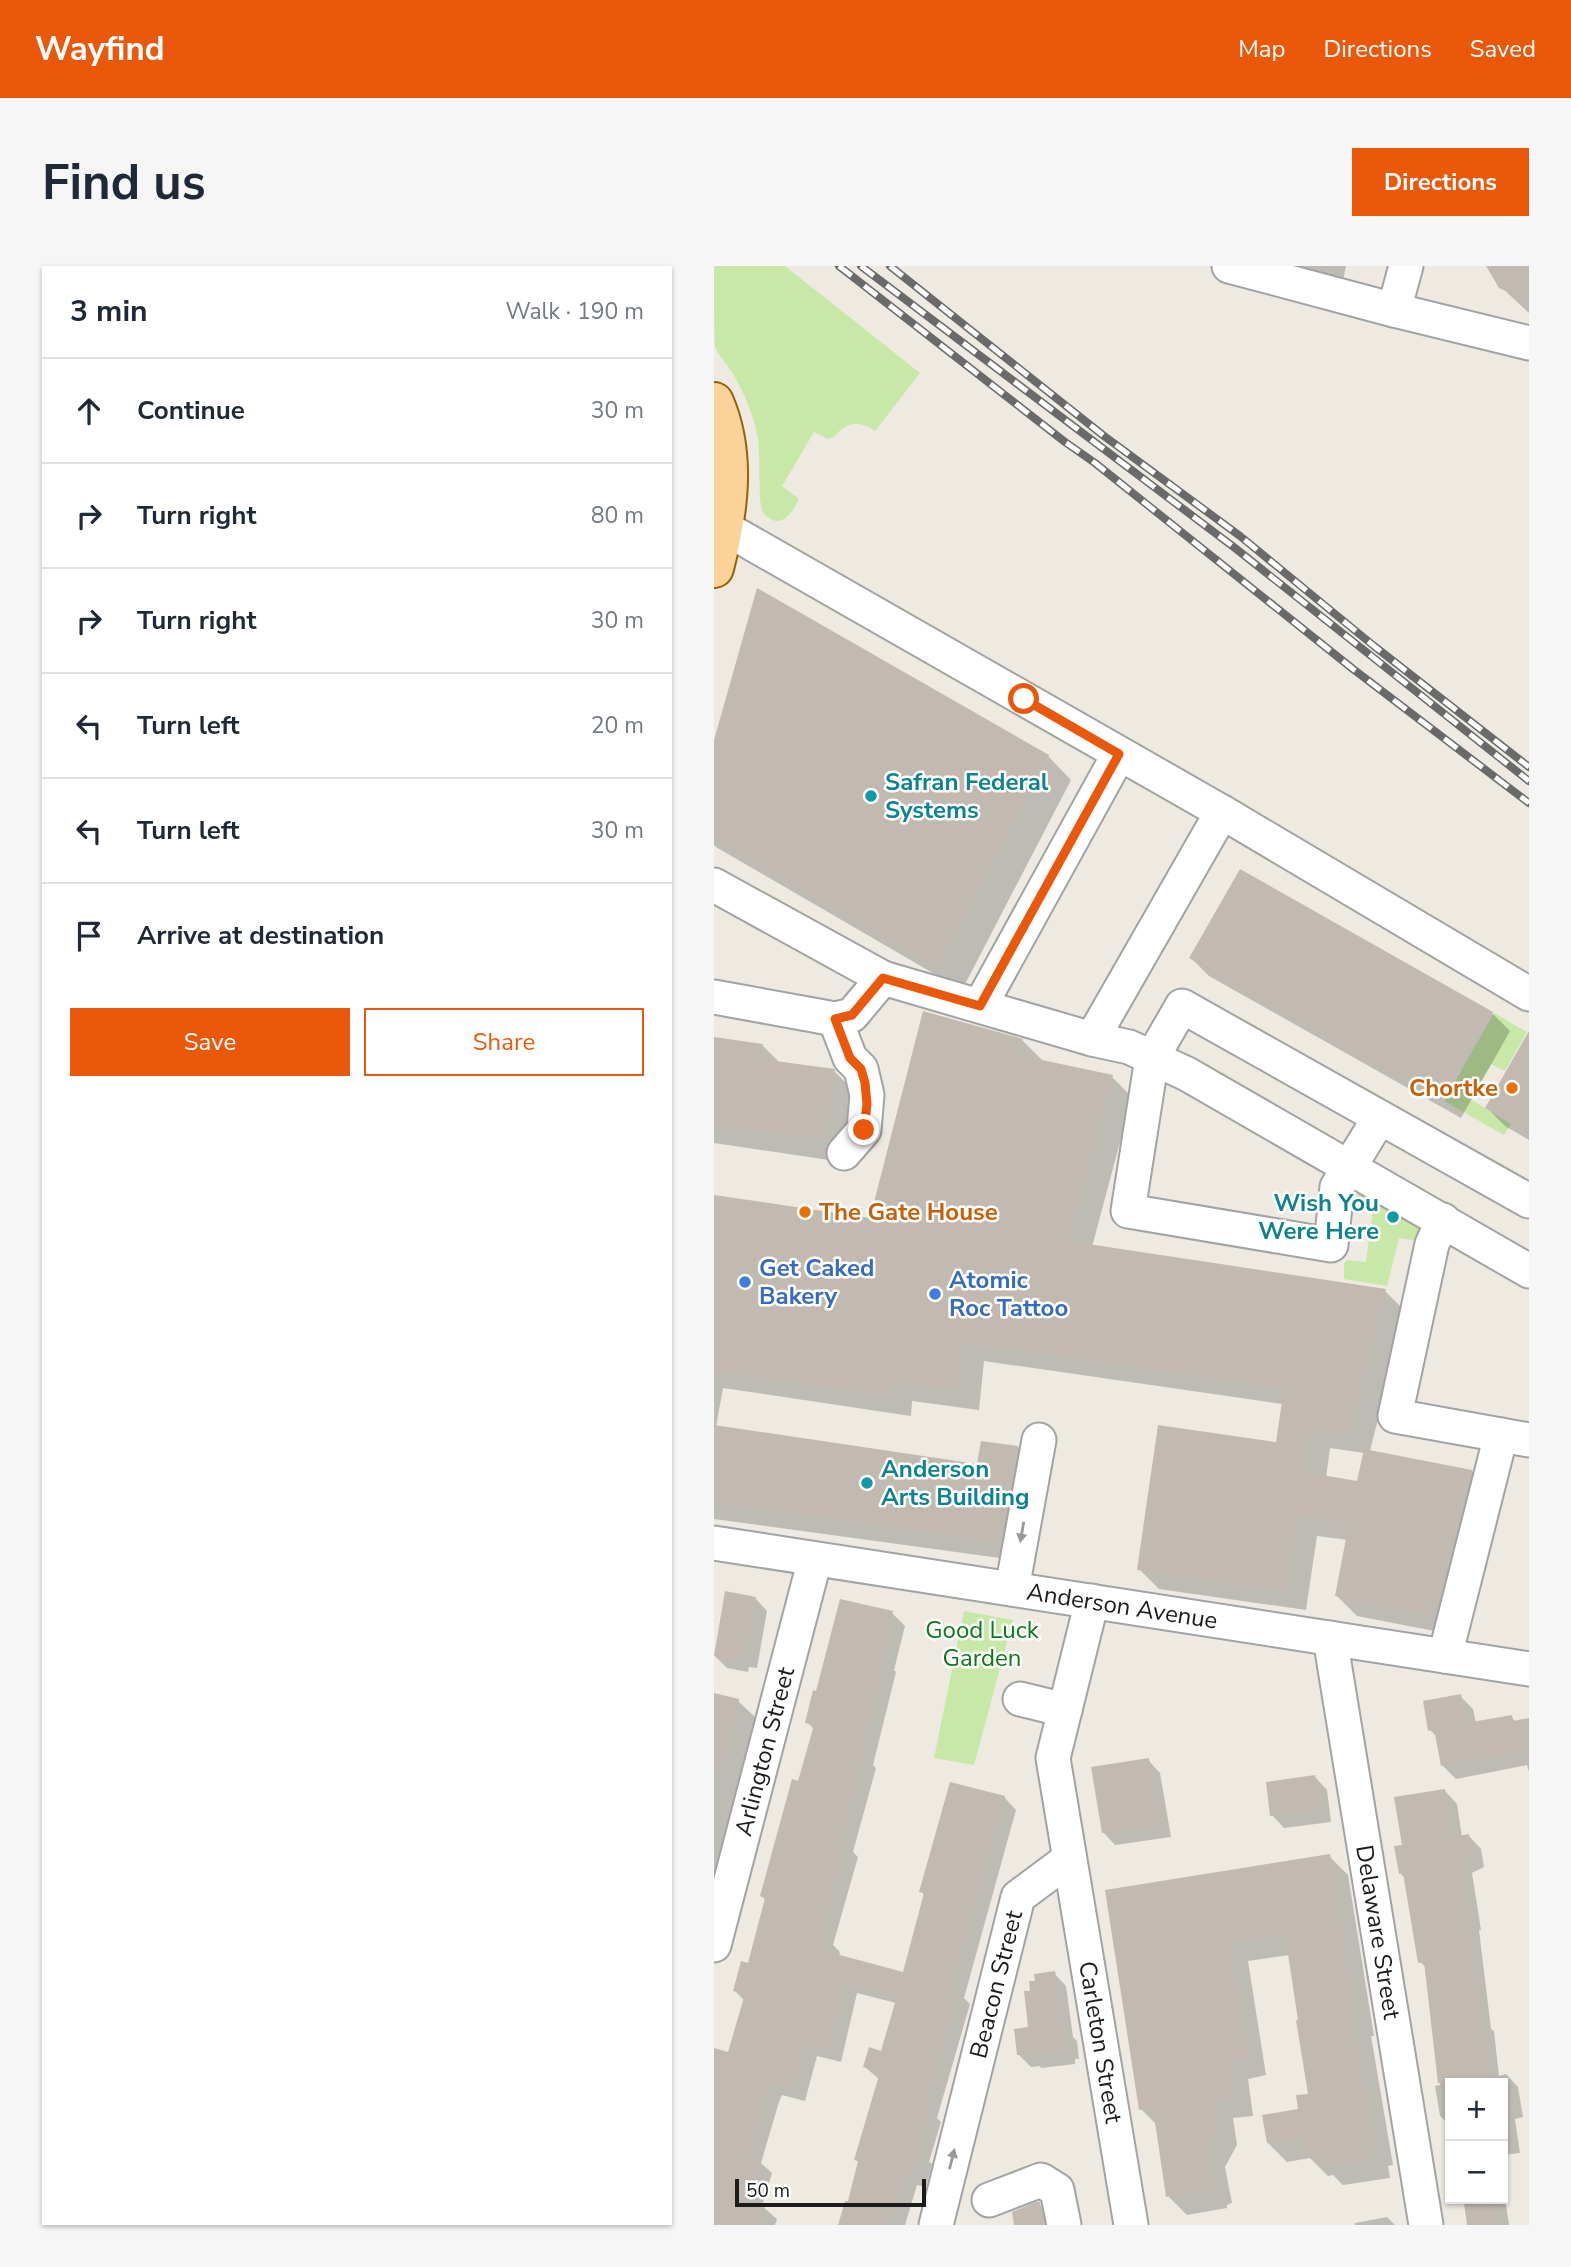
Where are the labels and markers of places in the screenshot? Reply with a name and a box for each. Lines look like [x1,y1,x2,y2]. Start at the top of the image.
place label: Safran Federal Systems [885,766,1049,826]
marker: Safran Federal Systems [863,788,879,804]
place label: Chortke [1409,1072,1498,1104]
marker: Chortke [1504,1080,1520,1096]
place label: Wish You Were Here [1258,1187,1379,1247]
place label: The Gate House [819,1196,998,1228]
marker: The Gate House [797,1204,813,1220]
marker: Wish You Were Here [1385,1209,1401,1225]
place label: Get Caked Bakery [759,1252,874,1312]
place label: Atomic Roc Tattoo [949,1264,1068,1324]
marker: Get Caked Bakery [737,1274,753,1290]
marker: Atomic Roc Tattoo [927,1286,943,1302]
place label: Anderson Arts Building [881,1453,1029,1513]
marker: Anderson Arts Building [859,1475,875,1491]

